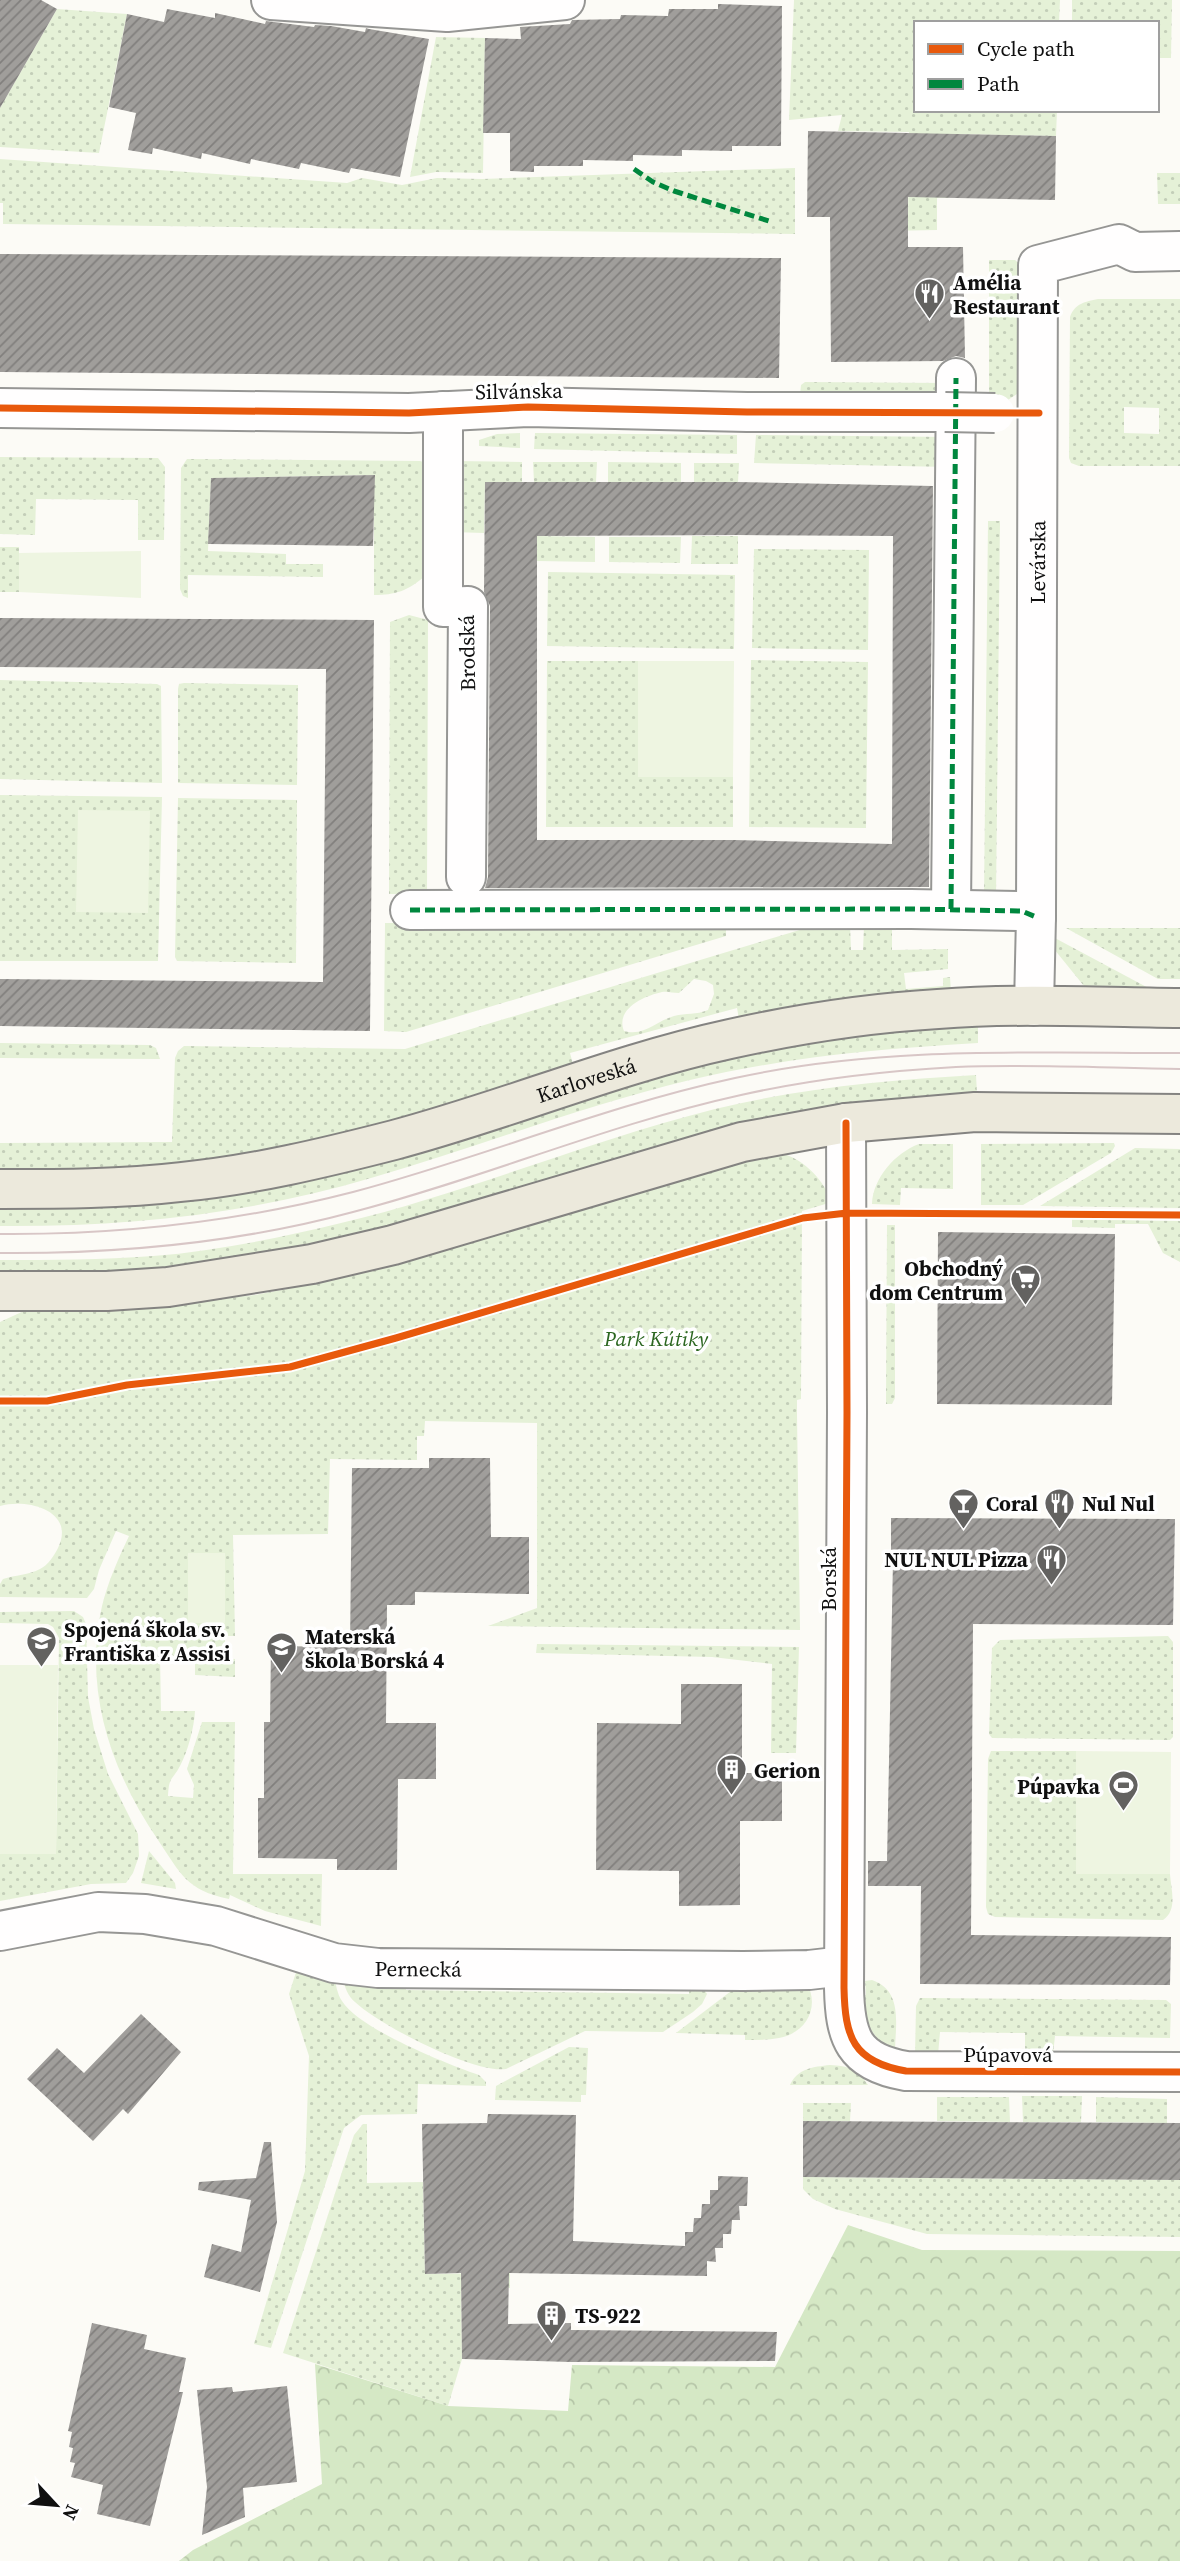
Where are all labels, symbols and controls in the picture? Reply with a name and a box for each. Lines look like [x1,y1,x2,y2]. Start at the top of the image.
legend [914,21,1159,112]
text: Cycle path [977,34,1075,63]
text: Path [977,69,1020,98]
place label: Amélia Restaurant [953,268,1060,321]
restaurant icon: Amélia Restaurant [913,277,947,321]
street label: Silvánska [475,376,563,406]
street label: Levárska [1022,520,1052,604]
street label: Brodská [452,614,482,691]
street label: Karloveská [533,1050,640,1109]
place label: Obchodný dom Centrum [869,1254,1004,1307]
supermarket icon: Obchodný dom Centrum [1009,1263,1043,1307]
park label: Park Kútiky [603,1324,709,1353]
bar icon: Coral [946,1486,980,1530]
restaurant icon: Nul Nul [1042,1486,1076,1530]
place label: Coral [986,1489,1038,1518]
place label: Nul Nul [1082,1489,1155,1518]
restaurant icon: NUL NUL Pizza [1034,1542,1068,1586]
place label: NUL NUL Pizza [884,1545,1029,1574]
street label: Borská [814,1546,843,1611]
place label: Spojená škola sv. Františka z Assisi [64,1615,231,1668]
place label: Materská škola Borská 4 [305,1622,444,1675]
school or university icon: Spojená škola sv. Františka z Assisi [24,1624,58,1668]
school or university icon: Materská škola Borská 4 [265,1631,299,1675]
building icon: Gerion [714,1753,748,1797]
place label: Gerion [754,1756,820,1785]
sports icon: Púpavka [1106,1769,1140,1813]
place label: Púpavka [1017,1772,1101,1801]
street label: Pernecká [374,1953,462,1983]
street label: Púpavová [963,2040,1053,2069]
building icon: TS-922 [535,2298,569,2342]
place label: TS-922 [575,2301,641,2330]
north arrow [21,2470,91,2540]
text: N [56,2501,86,2525]

